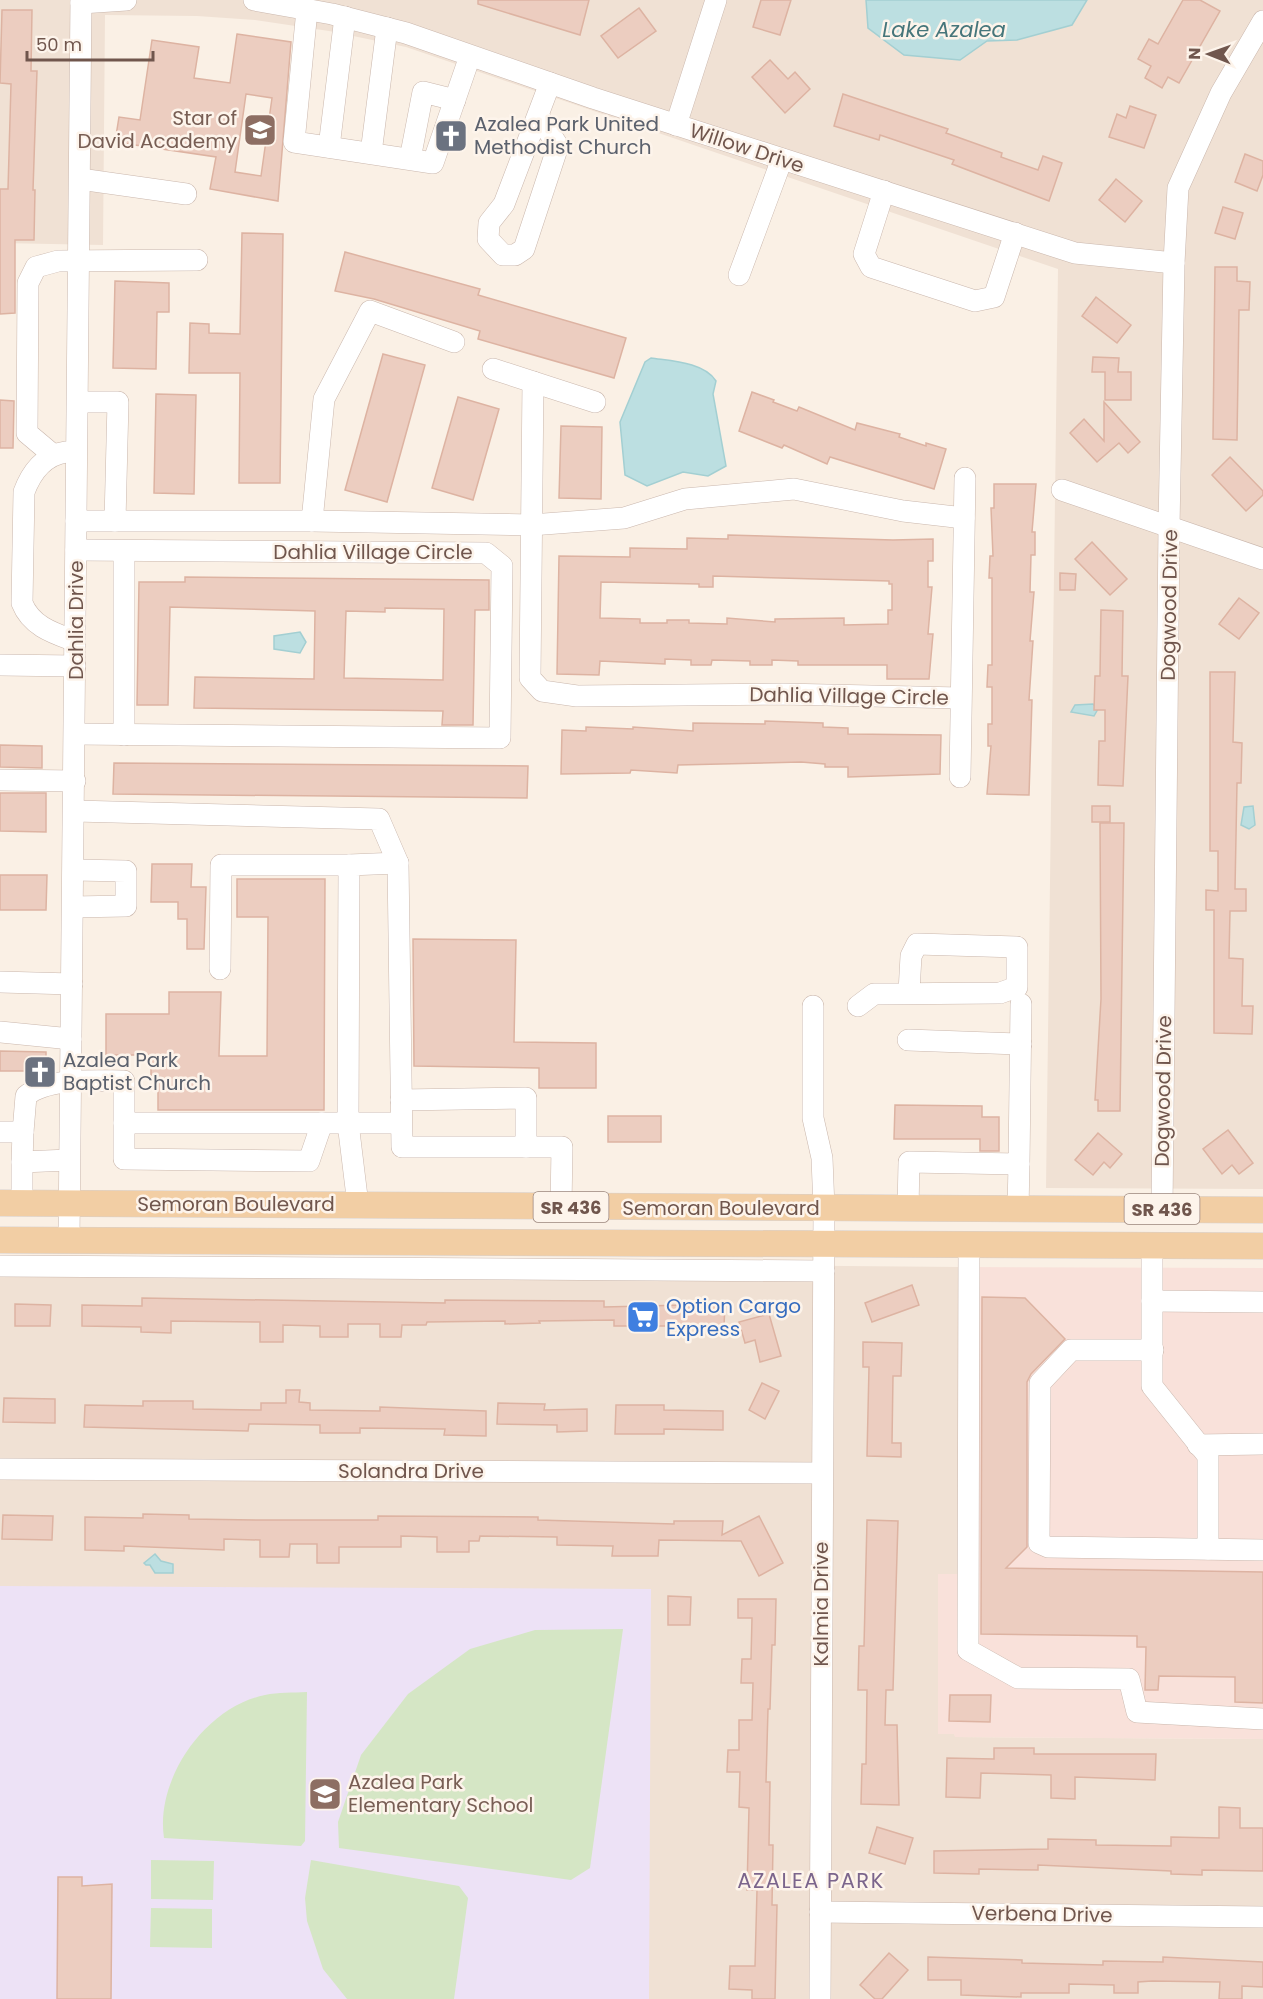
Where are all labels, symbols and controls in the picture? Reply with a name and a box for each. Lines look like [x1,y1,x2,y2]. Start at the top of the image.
water label: Lake Azalea [882,15,1006,44]
scale bar [27,24,153,62]
north arrow [1179,24,1239,84]
text: 50 m [36,32,82,57]
text: N [1183,48,1206,60]
place label: Star of David Academy [77,104,237,155]
place label: Azalea Park United Methodist Church [474,110,659,161]
school or university icon: Star of David Academy [242,112,278,148]
street label: Willow Drive [686,116,808,180]
church icon: Azalea Park United Methodist Church [433,118,469,154]
street label: Dogwood Drive [1154,529,1184,681]
street label: Dahlia Village Circle [273,538,473,566]
street label: Dahlia Drive [62,560,90,680]
street label: Dahlia Village Circle [749,680,949,712]
street label: Dogwood Drive [1148,1015,1178,1167]
place label: Azalea Park Baptist Church [63,1046,211,1097]
church icon: Azalea Park Baptist Church [22,1054,58,1090]
street label: Semoran Boulevard [137,1190,335,1218]
road number: SR 436 [534,1192,608,1222]
street label: Semoran Boulevard [622,1194,820,1222]
road number: SR 436 [1124,1194,1200,1224]
place label: Option Cargo Express [666,1292,801,1343]
supermarket icon: Option Cargo Express [625,1299,661,1335]
street label: Solandra Drive [338,1457,484,1485]
street label: Kalmia Drive [807,1542,835,1666]
place label: Azalea Park Elementary School [348,1768,533,1819]
school or university icon: Azalea Park Elementary School [307,1776,343,1812]
district label: AZALEA PARK [737,1866,885,1895]
street label: Verbena Drive [971,1899,1113,1929]

